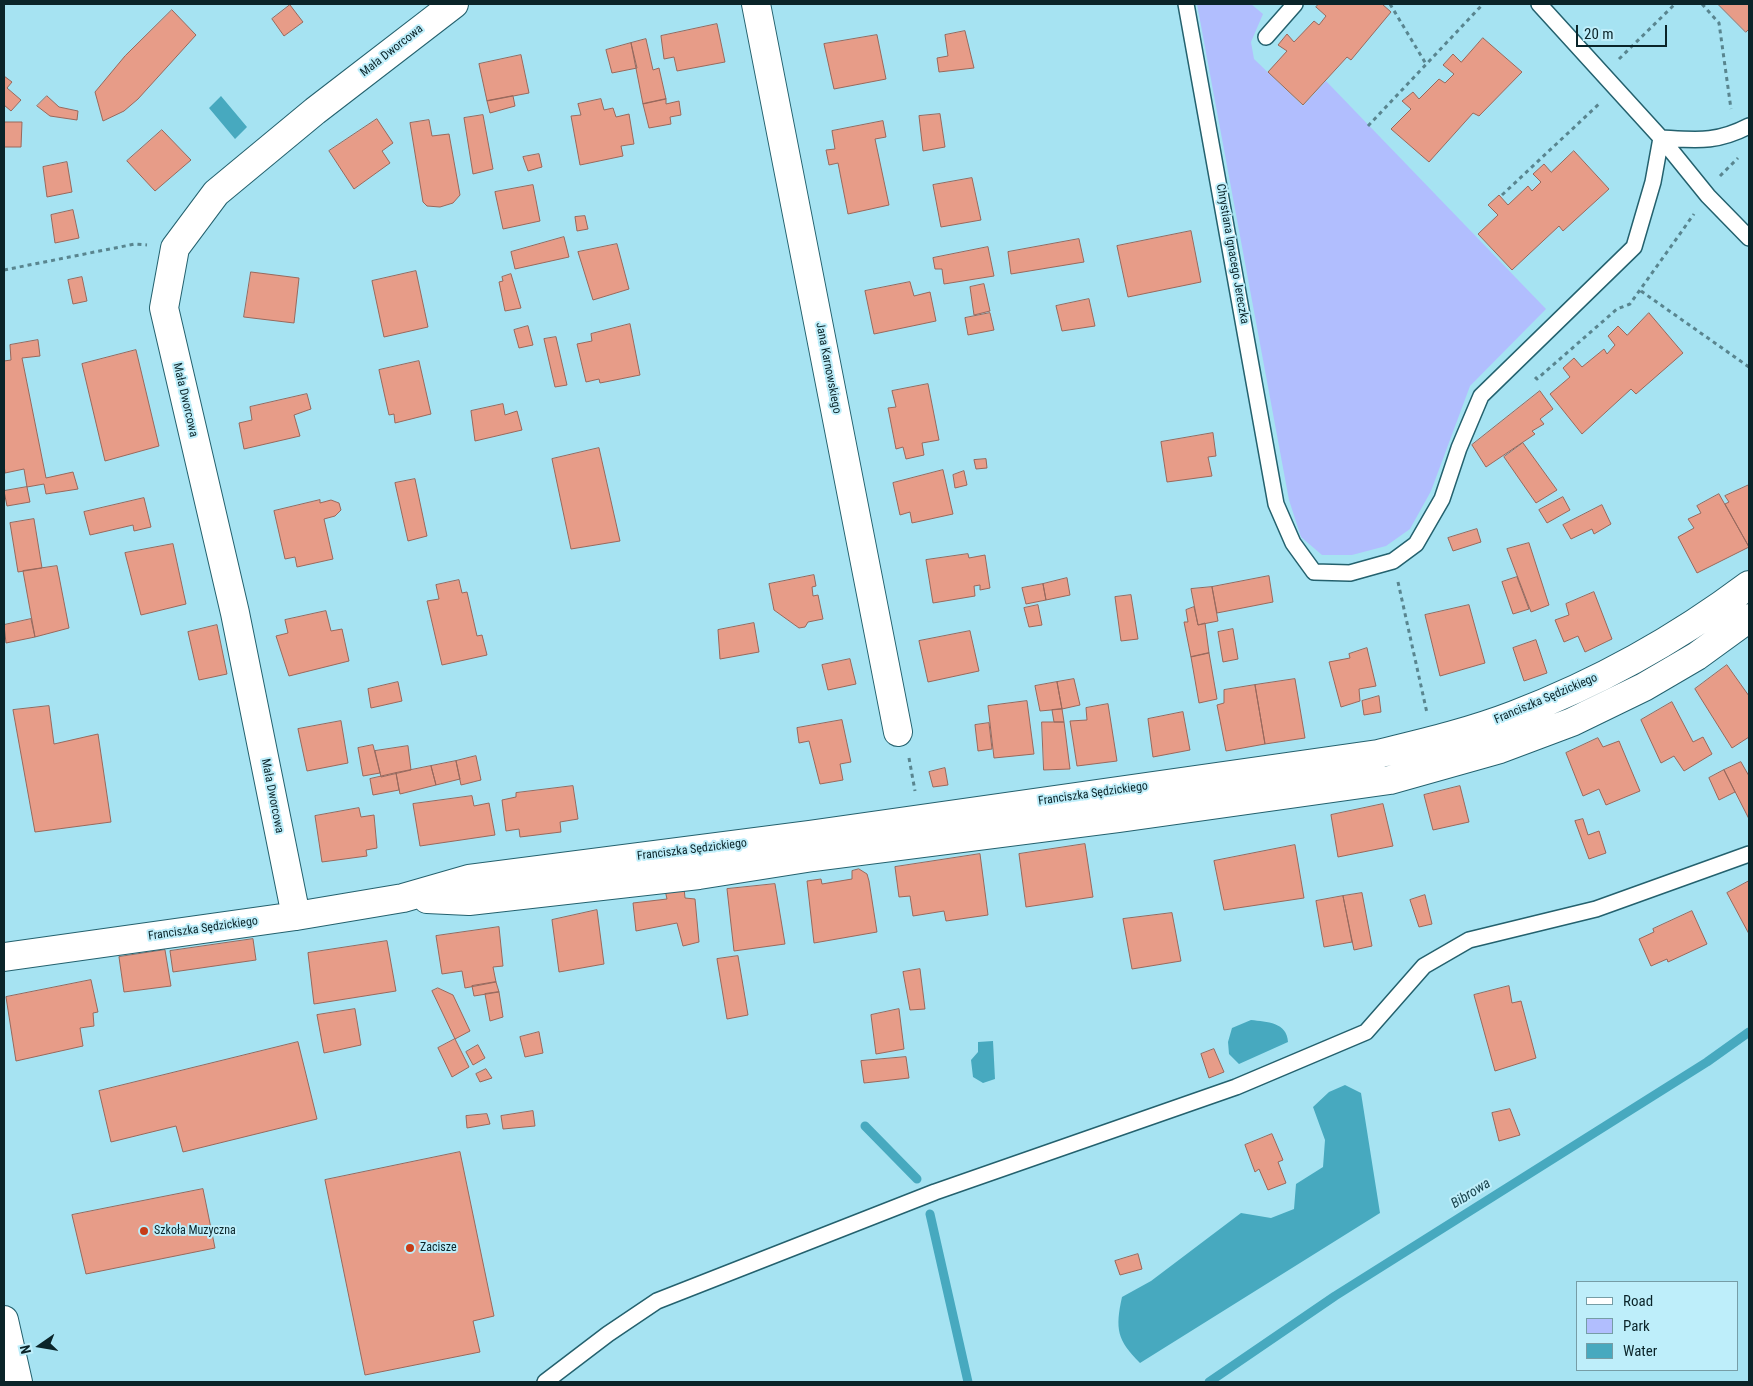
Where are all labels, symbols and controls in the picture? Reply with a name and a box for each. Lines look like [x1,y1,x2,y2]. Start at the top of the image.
scale bar [1578,15,1669,47]
street label: Mała Dworcowa [358,22,426,80]
text: 20 m [1584,25,1614,43]
street label: Chrystiana Ignacego Jereczka [1213,183,1251,325]
street label: Jana Karnowskiego [812,321,844,415]
street label: Mała Dworcowa [169,362,201,438]
street label: Franciszka Sędzickiego [1492,671,1600,727]
street label: Mała Dworcowa [258,757,286,835]
street label: Franciszka Sędzickiego [1037,779,1149,809]
street label: Franciszka Sędzickiego [636,836,748,864]
street label: Franciszka Sędzickiego [147,914,259,944]
water label: Bibrowa [1448,1175,1494,1213]
place label: Szkoła Muzyczna [154,1224,236,1238]
marker: Szkoła Muzyczna [138,1225,150,1237]
place label: Zacisze [420,1241,457,1255]
marker: Zacisze [404,1242,416,1254]
legend [1576,1281,1738,1371]
text: Road [1623,1292,1653,1310]
text: Park [1623,1317,1650,1335]
north arrow [15,1321,65,1371]
text: Water [1623,1342,1657,1360]
text: N [17,1343,34,1355]

